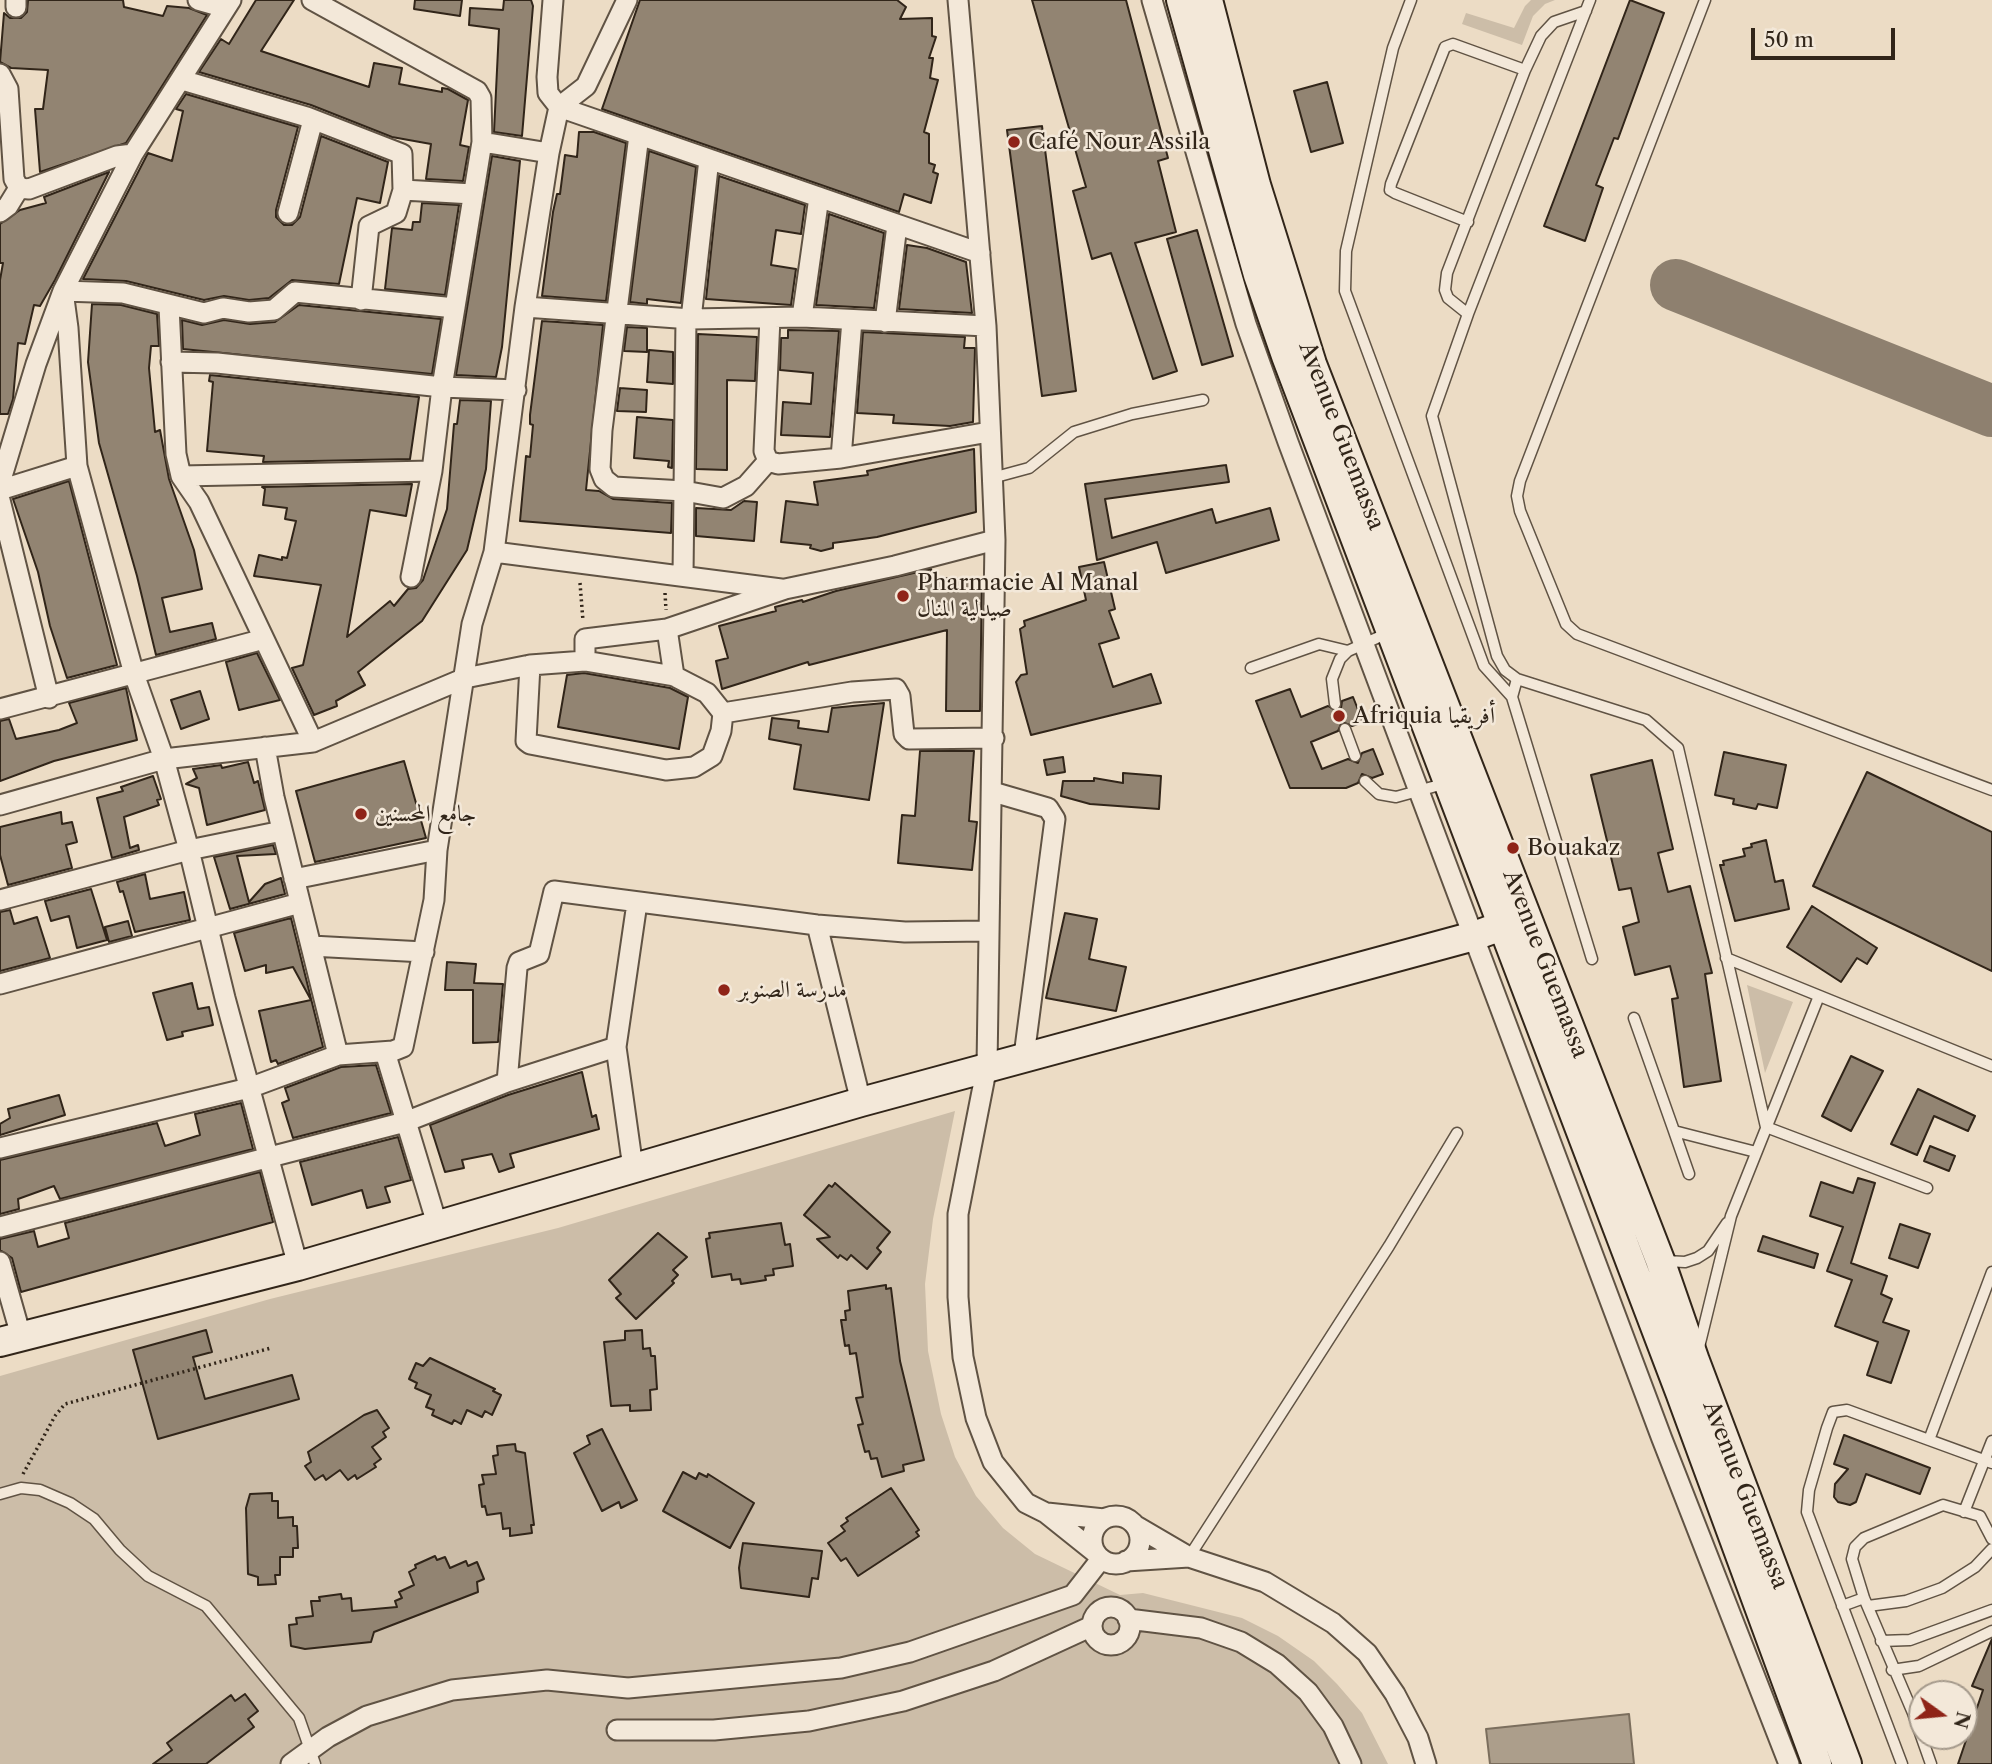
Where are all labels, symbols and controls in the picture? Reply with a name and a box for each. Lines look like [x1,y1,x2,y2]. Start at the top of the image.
scale bar [1754,14,1898,58]
text: 50 m [1764,27,1814,52]
place label: Café Nour Assila [1028,128,1210,156]
marker: Café Nour Assila [1006,134,1022,150]
street label: Avenue Guemassa [1292,338,1390,534]
place label: Pharmacie Al Manal صيدلية المنال [917,569,1139,623]
marker: Pharmacie Al Manal صيدلية المنال [895,588,911,604]
place label: Afriquia أفريقيا [1353,702,1495,730]
marker: Afriquia أفريقيا [1331,708,1347,724]
place label: جامع المحسنين [375,800,476,828]
marker: جامع المحسنين [353,806,369,822]
place label: Bouakaz [1527,834,1620,862]
marker: Bouakaz [1505,840,1521,856]
street label: Avenue Guemassa [1496,866,1594,1062]
place label: مدرسة الصنوبر [738,976,847,1004]
marker: مدرسة الصنوبر [716,982,732,998]
street label: Avenue Guemassa [1696,1397,1794,1593]
north arrow [1908,1680,1978,1750]
text: N [1949,1709,1975,1731]

